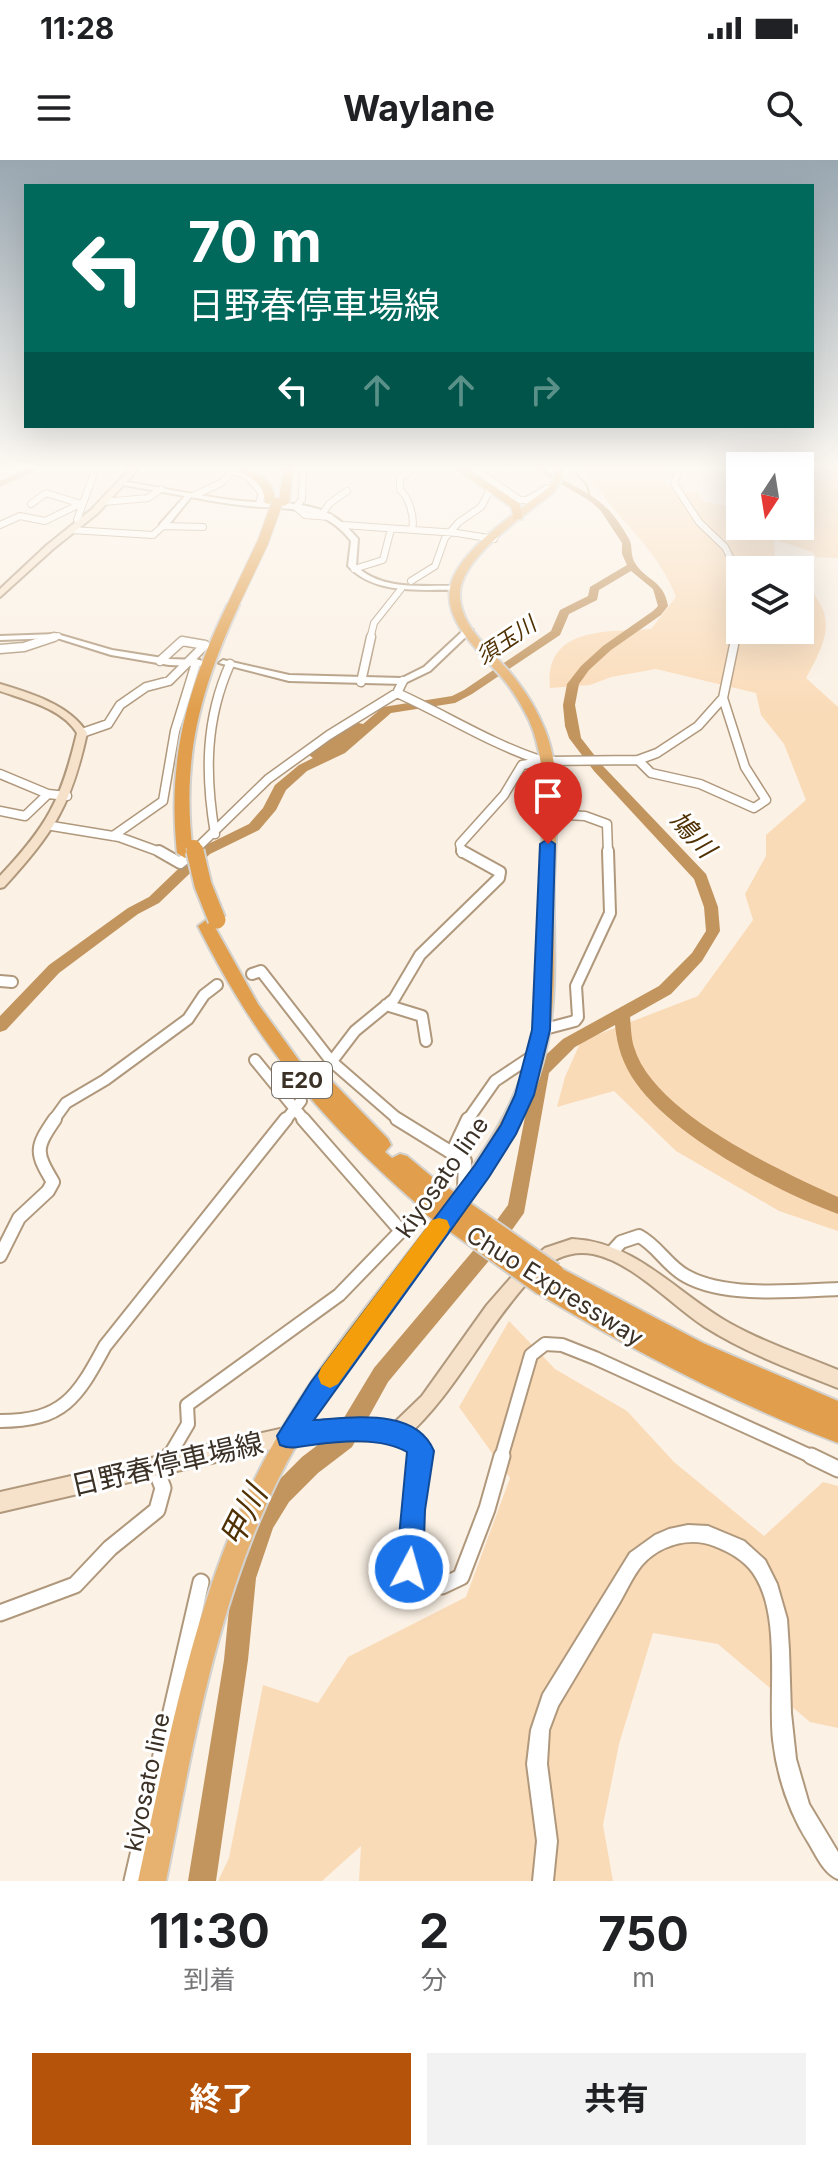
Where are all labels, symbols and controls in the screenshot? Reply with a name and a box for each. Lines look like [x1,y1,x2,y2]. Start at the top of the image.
text: 11:28 [40,10,114,46]
icon: menu [32,86,76,130]
text: Waylane [343,86,495,130]
icon: search [762,86,806,130]
text: 70 m [188,208,322,276]
icon: left [56,216,160,320]
text: 日野春停車場線 [188,283,440,327]
icon: left [271,368,315,412]
icon: ahead [355,368,399,412]
icon: ahead [439,368,483,412]
icon: right [523,368,567,412]
north arrow [726,452,814,540]
map controls [726,452,814,644]
button: layers [726,556,814,644]
water label: 須玉川 [471,610,542,669]
pin [514,762,582,844]
icon: arrive [526,774,570,818]
water label: 鳩川 [664,804,724,866]
road number: E20 [272,1062,332,1098]
street label: kiyosato line [390,1111,494,1243]
street label: Chuo Expressway [461,1220,649,1352]
street label: 日野春停車場線 [68,1425,266,1503]
water label: 甲川 [211,1476,276,1553]
position arrow [367,1527,451,1611]
street label: kiyosato line [118,1710,176,1854]
text: 11:30 [149,1901,270,1960]
text: 2 [419,1901,449,1960]
text: 750 [598,1904,689,1963]
text: m [632,1962,655,1993]
text: 到着 [183,1964,236,1995]
text: 分 [421,1964,447,1995]
button: 終了 [32,2053,411,2145]
button: 共有 [427,2053,806,2145]

